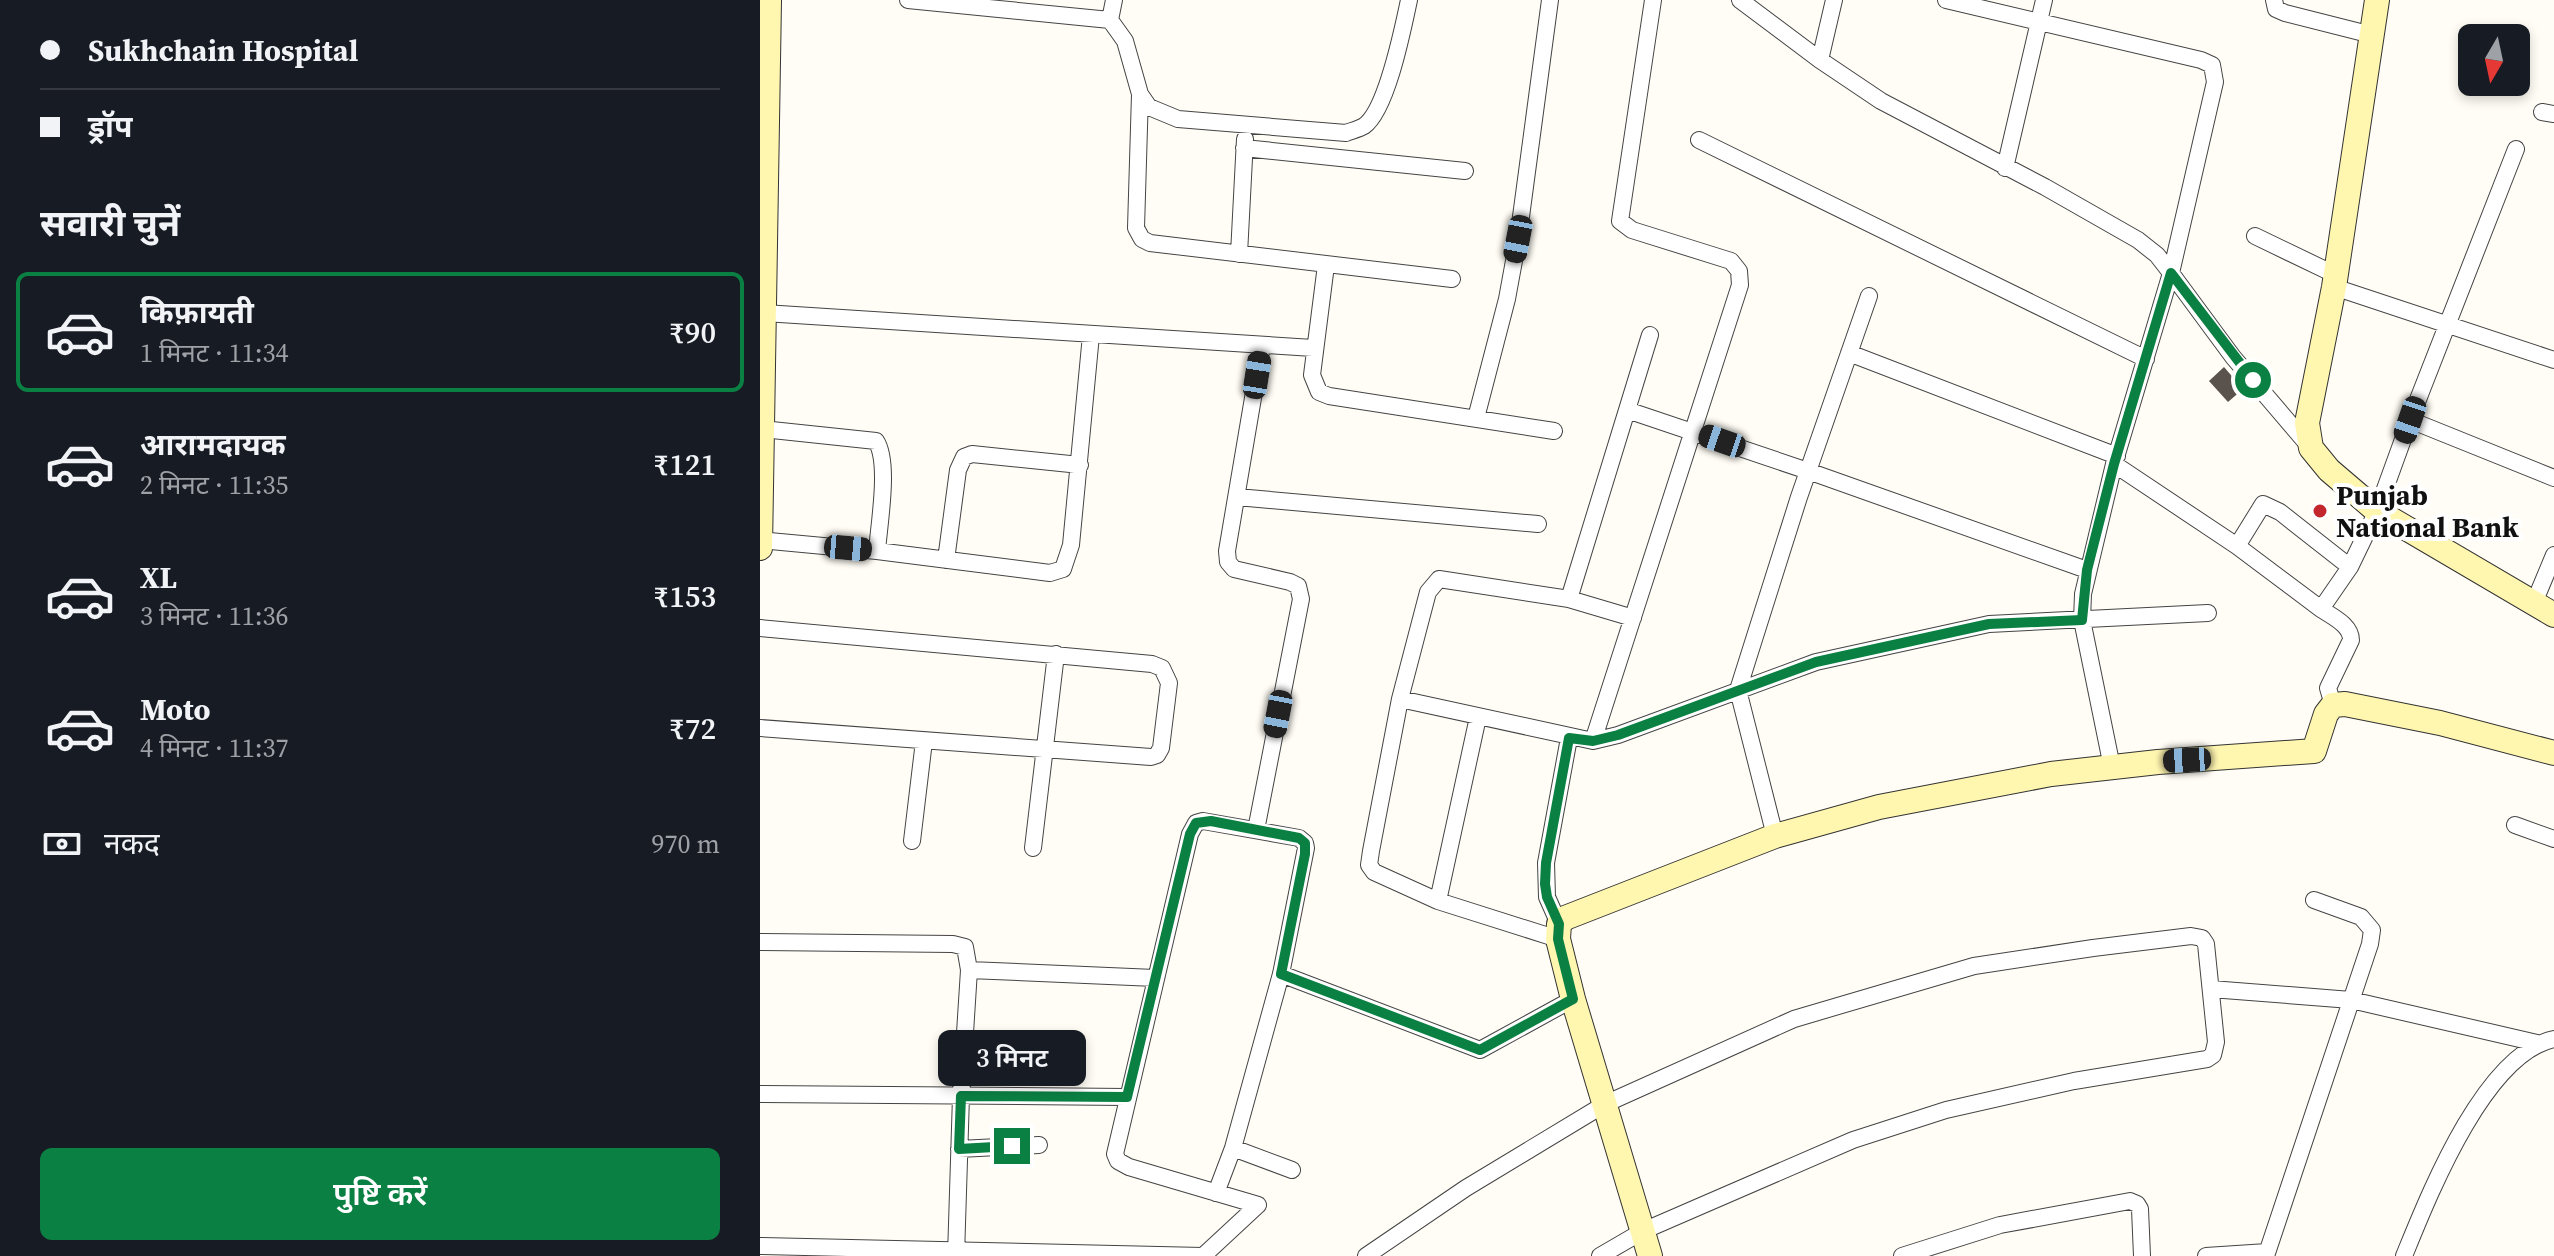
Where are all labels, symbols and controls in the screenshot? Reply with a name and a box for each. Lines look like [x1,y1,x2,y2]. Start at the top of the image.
north arrow [2458,24,2530,96]
map controls [2458,24,2530,96]
text: Sukhchain Hospital [88,30,358,71]
text: ड्रॉप [88,106,132,147]
text: सवारी चुनें [40,199,180,248]
car [1502,213,1534,265]
text: किफ़ायती [140,292,254,333]
icon: car [44,296,116,368]
text: ₹90 [669,312,716,353]
text: 1 मिनट · 11:34 [140,335,289,371]
car [1241,349,1273,401]
route start [2235,362,2271,398]
car [2391,393,2429,447]
car [1695,422,1749,460]
text: आरामदायक [140,424,286,465]
icon: car [44,428,116,500]
text: ₹121 [654,444,716,485]
text: 2 मिनट · 11:35 [140,467,289,503]
place label: Punjab National Bank [2336,476,2519,546]
marker: Punjab National Bank [2311,502,2329,520]
car [823,534,873,562]
text: XL [140,557,177,598]
icon: car [44,560,116,632]
text: ₹153 [654,576,716,617]
text: 3 मिनट · 11:36 [140,598,289,634]
car [1262,688,1294,740]
text: Moto [140,689,211,730]
icon: car [44,692,116,764]
text: ₹72 [669,708,716,749]
text: 4 मिनट · 11:37 [140,730,289,766]
car [2162,747,2212,773]
icon: cash [40,822,84,866]
text: नकद [104,823,160,864]
text: 970 m [652,826,720,862]
callout: 3 मिनट [938,1030,1086,1086]
text: 3 मिनट [976,1040,1048,1076]
route end [994,1128,1030,1164]
button: पुष्टि करें [40,1148,720,1240]

